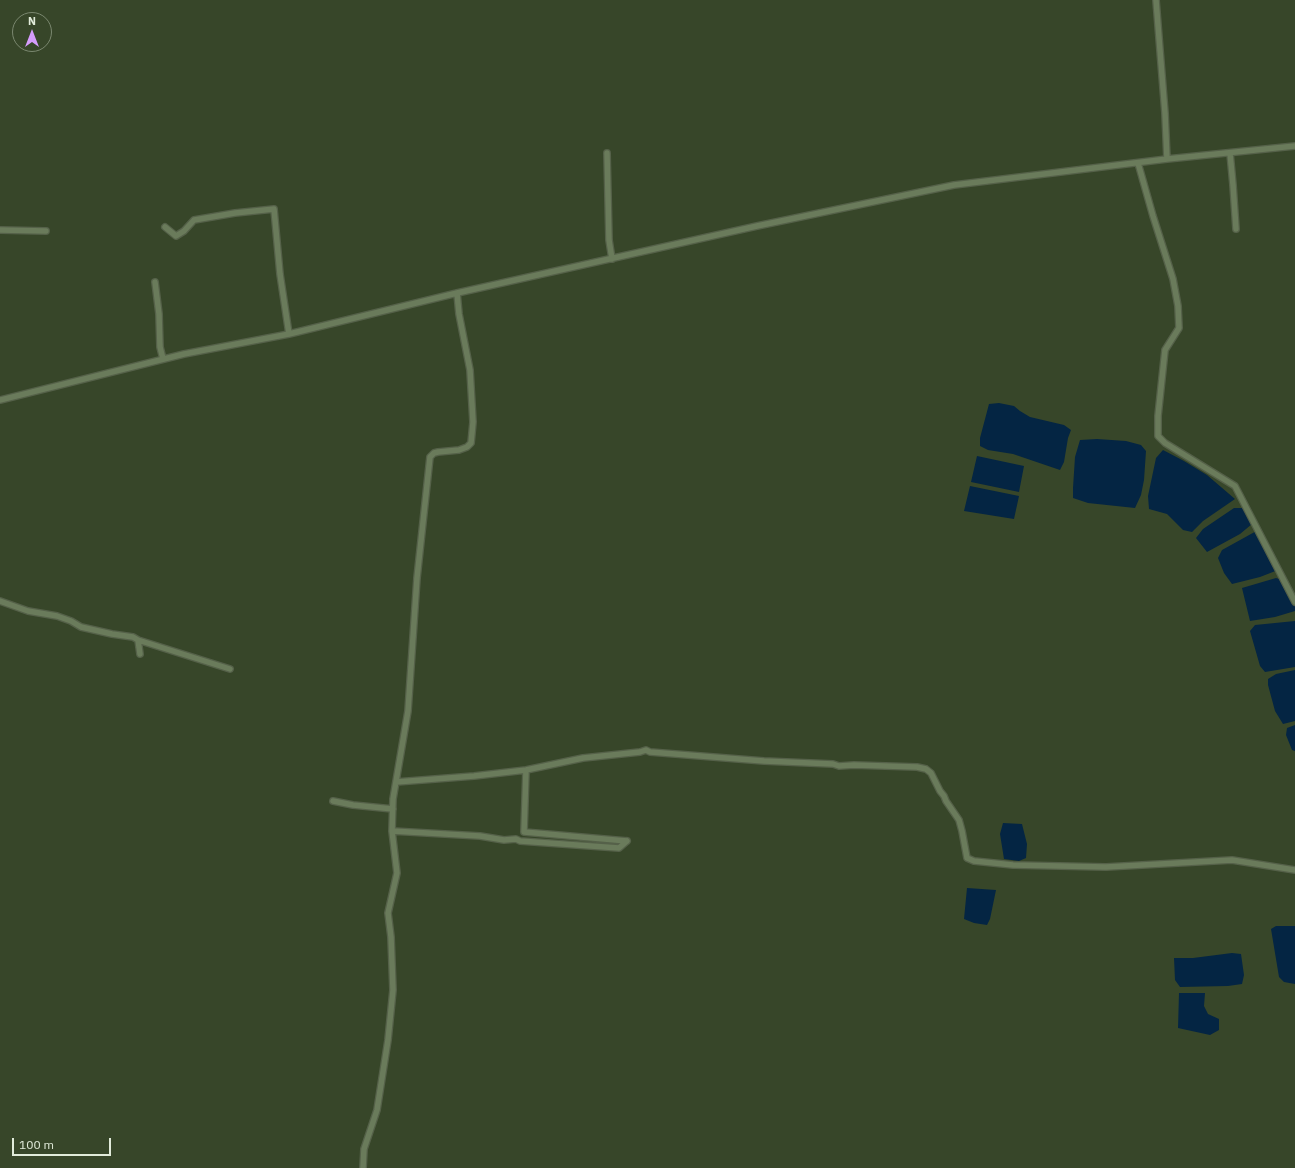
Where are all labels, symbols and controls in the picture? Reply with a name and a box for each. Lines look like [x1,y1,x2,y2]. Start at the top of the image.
north arrow [12,12,52,52]
text: N [28,14,36,28]
scale bar [14,1130,113,1156]
text: 100 m [19,1137,54,1152]

